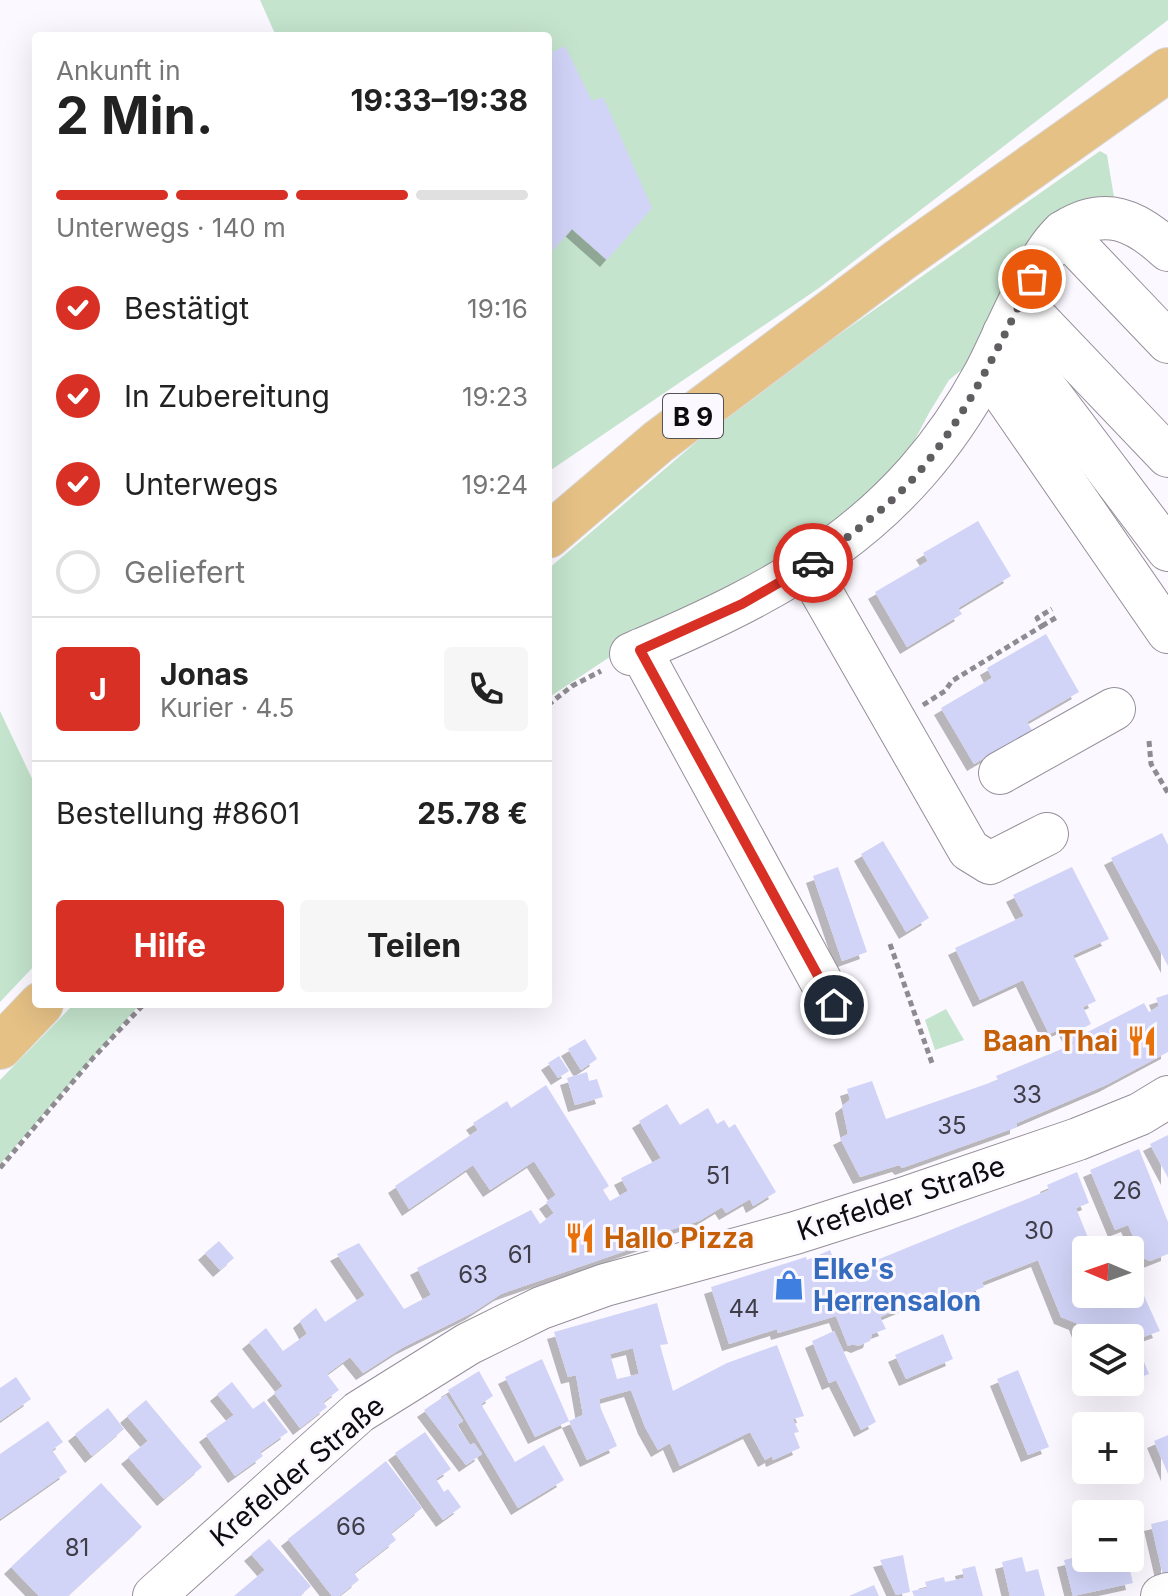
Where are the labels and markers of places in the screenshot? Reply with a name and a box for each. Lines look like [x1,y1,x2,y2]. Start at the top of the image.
pin [998,245,1066,313]
pin [800,971,868,1039]
place label: Baan Thai [983,1024,1118,1058]
restaurant icon: Baan Thai [1125,1024,1159,1058]
restaurant icon: Hallo Pizza [563,1221,597,1255]
place label: Hallo Pizza [604,1221,754,1255]
place label: Elke's Herrensalon [813,1252,981,1318]
shop icon: Elke's Herrensalon [772,1268,806,1302]

